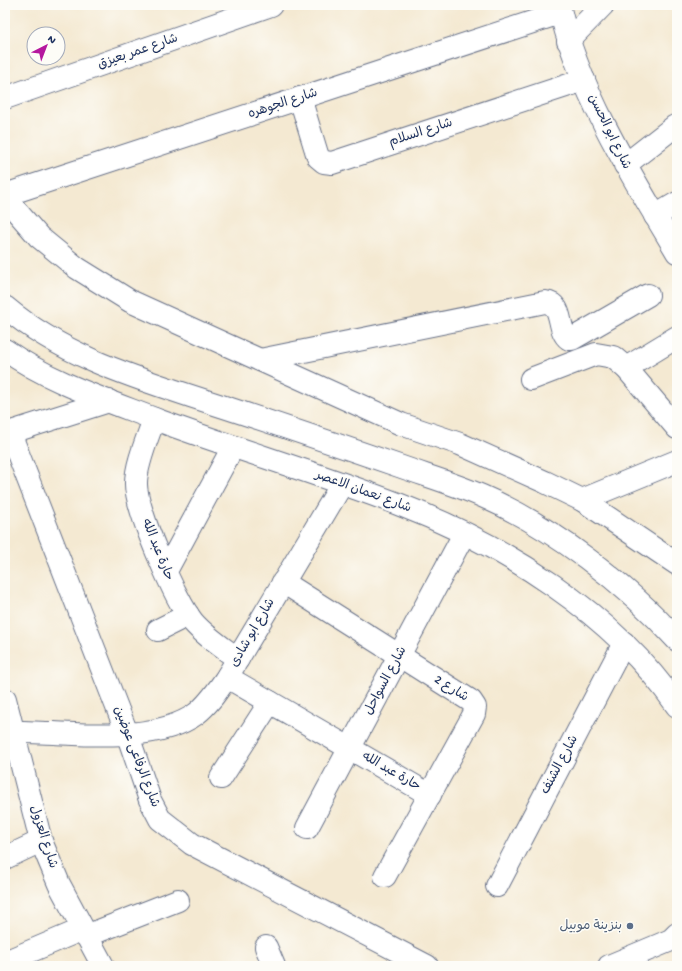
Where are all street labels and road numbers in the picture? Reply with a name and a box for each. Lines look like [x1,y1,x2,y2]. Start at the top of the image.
street label: شارع عمر بعيزق [96,31,180,73]
street label: شارع الجوهره [246,86,320,122]
street label: شارع ابو الحسن [584,92,634,172]
street label: شارع السلام [387,116,455,151]
street label: شارع نعمان الاعصر [312,467,413,516]
street label: حارة عبد الله [138,517,176,583]
street label: شارع ابو شادى [227,596,279,670]
street label: شارع السواحل [362,644,410,718]
street label: شارع 2 [431,672,471,706]
street label: شارع الرفاعى عوضين [110,704,162,810]
street label: شارع الشنف [538,733,582,797]
street label: حارة عبد الله [359,749,423,795]
street label: شارع العزول [26,804,60,870]

